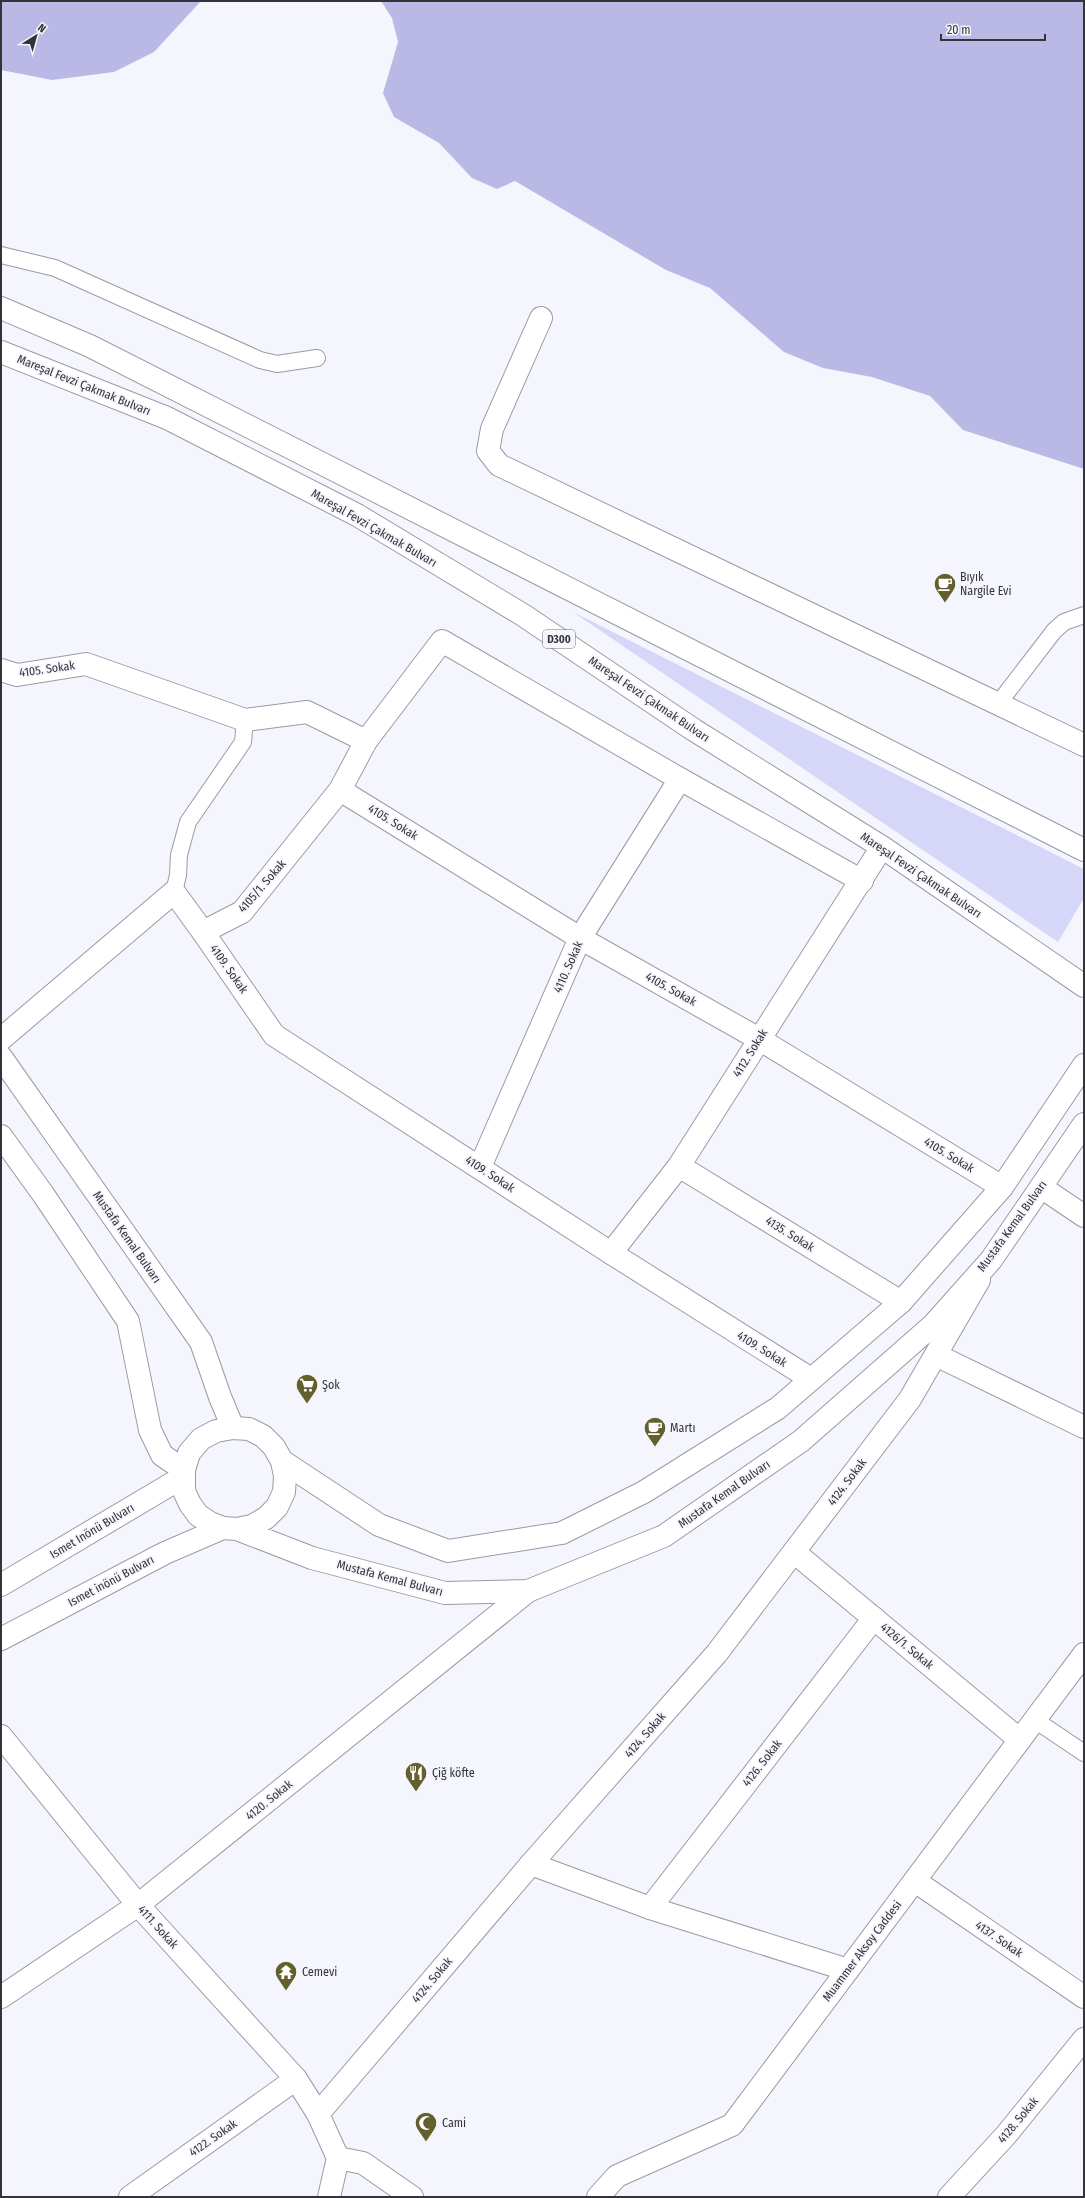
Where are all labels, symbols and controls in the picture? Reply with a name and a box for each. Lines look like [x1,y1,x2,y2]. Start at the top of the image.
north arrow [16,16,56,56]
scale bar [941,16,1045,42]
text: N [35,21,48,36]
text: 20 m [947,23,971,37]
street label: Mareşal Fevzi Çakmak Bulvarı [15,352,153,418]
street label: Mareşal Fevzi Çakmak Bulvarı [309,486,439,570]
place label: Bıyık Nargile Evi [960,570,1011,598]
cafe icon: Bıyık Nargile Evi [932,571,958,604]
road number: D300 [543,630,575,648]
street label: Mareşal Fevzi Çakmak Bulvarı [586,653,712,745]
street label: 4105. Sokak [18,658,76,680]
street label: 4105. Sokak [365,801,421,843]
street label: Mareşal Fevzi Çakmak Bulvarı [858,829,984,921]
street label: 4105/1. Sokak [235,856,289,915]
street label: 4110. Sokak [550,939,586,995]
street label: 4109. Sokak [207,942,251,996]
street label: 4105. Sokak [643,969,699,1009]
street label: 4112. Sokak [730,1026,770,1080]
street label: 4105. Sokak [921,1135,977,1176]
street label: 4109. Sokak [463,1153,518,1195]
street label: Mustafa Kemal Bulvarı [974,1178,1050,1274]
street label: Mustafa Kemal Bulvarı [90,1188,164,1286]
street label: 4135. Sokak [763,1213,817,1255]
street label: 4109. Sokak [734,1328,790,1370]
supermarket icon: Şok [294,1372,320,1405]
place label: Şok [322,1378,340,1392]
cafe icon: Martı [642,1415,668,1448]
place label: Martı [670,1421,696,1435]
street label: 4124. Sokak [825,1455,869,1508]
street label: Mustafa Kemal Bulvarı [675,1457,773,1531]
street label: Ismet Inönü Bulvarı [47,1500,137,1562]
street label: Ismet inönü Bulvarı [66,1552,156,1610]
street label: Mustafa Kemal Bulvarı [336,1557,444,1599]
street label: 4126/1. Sokak [878,1620,937,1672]
street label: 4124. Sokak [622,1709,669,1760]
street label: 4126. Sokak [739,1736,785,1789]
restaurant icon: Çiğ köfte [403,1760,429,1793]
place label: Çiğ köfte [432,1766,475,1780]
street label: 4120. Sokak [243,1777,295,1823]
street label: Muammer Aksoy Caddesi [820,1898,904,2004]
street label: 4111. Sokak [135,1902,181,1952]
street label: 4137. Sokak [972,1918,1026,1960]
street label: 4124. Sokak [409,1954,455,2006]
temple icon: Cemevi [273,1959,299,1992]
place label: Cemevi [302,1965,337,1979]
street label: 4128. Sokak [995,2094,1042,2146]
mosque icon: Cami [413,2110,439,2143]
street label: 4122. Sokak [186,2116,240,2159]
place label: Cami [442,2116,466,2130]

